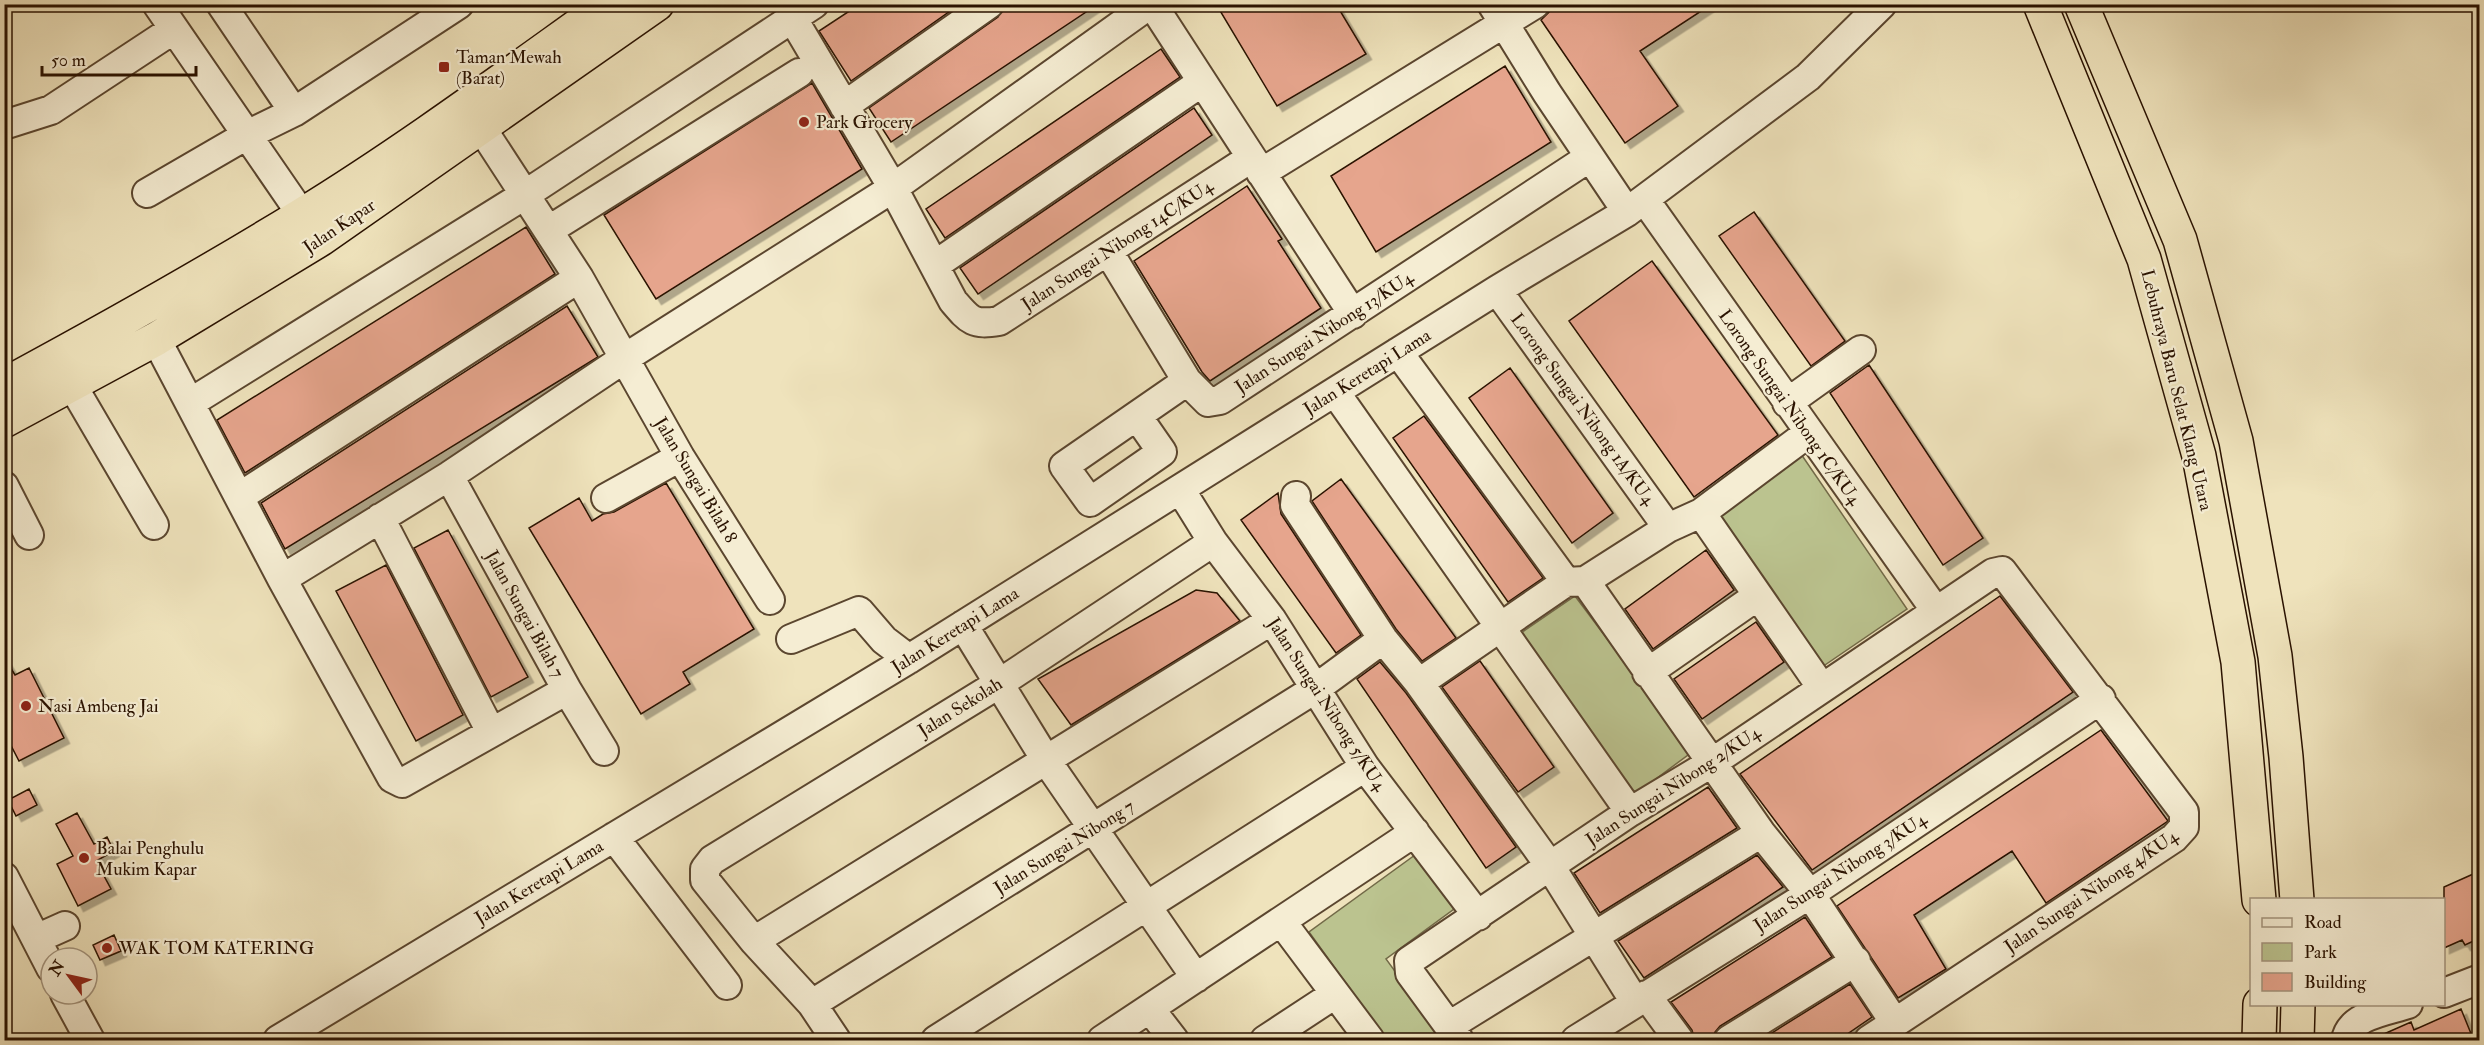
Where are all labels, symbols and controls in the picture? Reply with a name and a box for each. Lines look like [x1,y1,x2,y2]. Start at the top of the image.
scale bar [42,39,196,77]
place label: Taman Mewah (Barat) [456,46,562,90]
text: 50 m [51,49,86,72]
marker: Taman Mewah (Barat) [437,60,451,74]
place label: Park Grocery [816,111,913,134]
marker: Park Grocery [797,115,811,129]
street label: Jalan Sungai Nibong 14C/KU4 [1016,174,1219,317]
street label: Jalan Kapar [298,194,380,260]
street label: Jalan Sungai Nibong 13/KU4 [1230,265,1419,399]
street label: Lebuhraya Baru Selat Klang Utara [2135,267,2218,514]
street label: Lorong Sungai Nibong 1C/KU4 [1713,305,1867,511]
street label: Lorong Sungai Nibong 1A/KU4 [1505,309,1661,511]
street label: Jalan Keretapi Lama [1298,324,1436,421]
street label: Jalan Sungai Bilah 8 [648,412,742,547]
street label: Jalan Sungai Bilah 7 [479,545,569,682]
street label: Jalan Keretapi Lama [886,582,1024,679]
street label: Jalan Sungai Nibong 5/KU4 [1261,612,1392,796]
street label: Jalan Sekolah [913,672,1007,743]
place label: Nasi Ambeng Jai [38,695,159,718]
marker: Nasi Ambeng Jai [19,699,33,713]
street label: Jalan Sungai Nibong 2/KU4 [1581,721,1766,852]
street label: Jalan Sungai Nibong 7 [989,795,1139,900]
street label: Jalan Sungai Nibong 3/KU4 [1749,807,1932,937]
street label: Jalan Sungai Nibong 4/KU4 [1999,824,2184,959]
street label: Jalan Keretapi Lama [470,835,608,930]
place label: Balai Penghulu Mukim Kapar [96,837,204,881]
marker: Balai Penghulu Mukim Kapar [77,851,91,865]
legend [2250,898,2445,1006]
text: Road [2304,911,2342,934]
place label: WAK TOM KATERING [118,937,314,960]
marker: WAK TOM KATERING [100,941,114,955]
text: Park [2304,941,2337,964]
north arrow [39,946,99,1006]
text: N [44,956,70,981]
text: Building [2304,971,2367,994]

